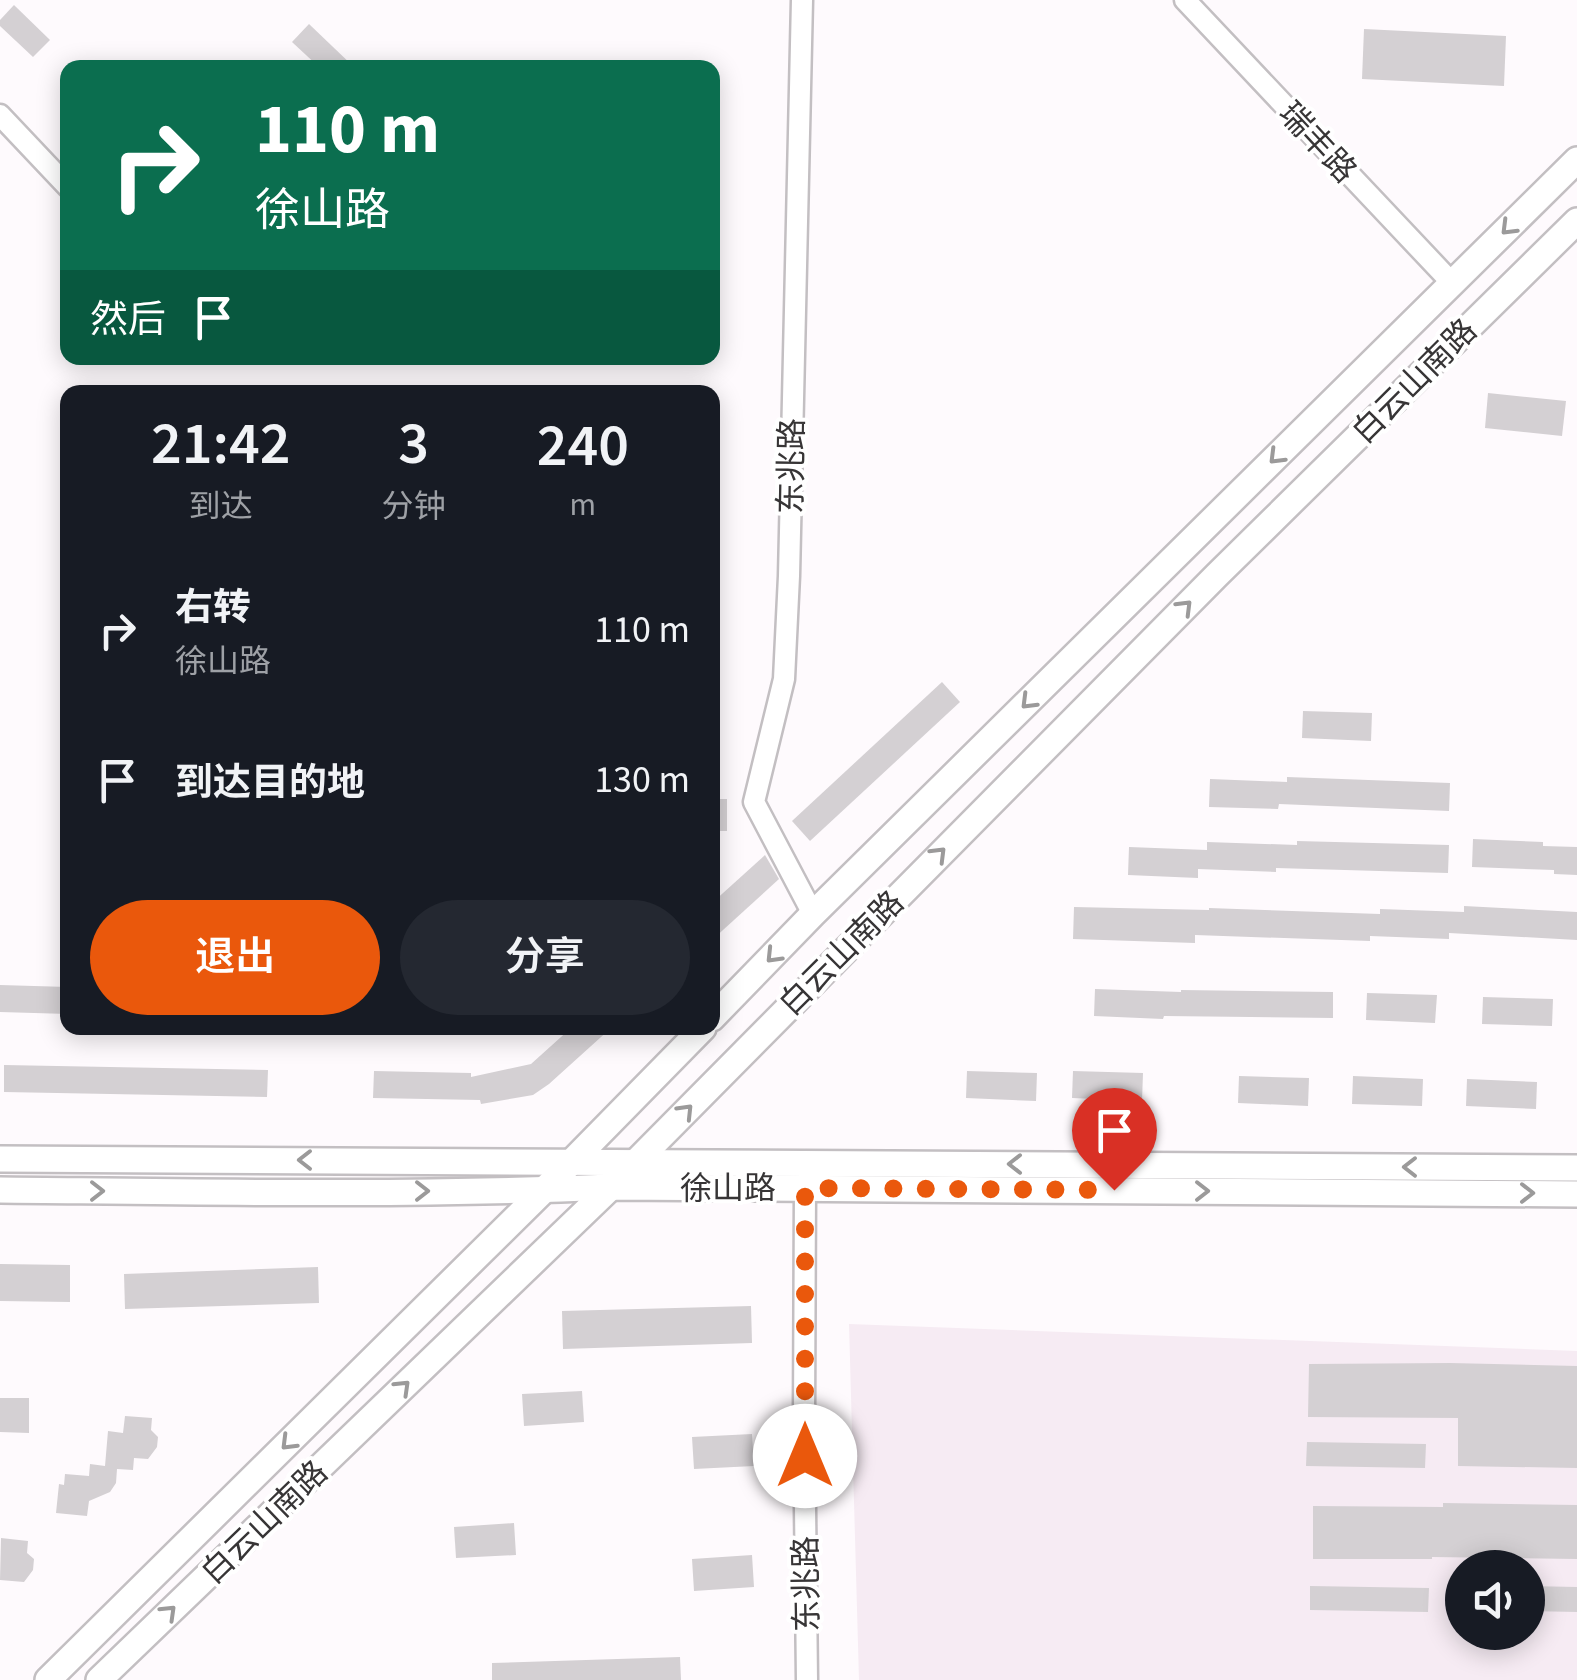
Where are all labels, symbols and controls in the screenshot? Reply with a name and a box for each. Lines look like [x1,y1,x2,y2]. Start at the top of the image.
text: 110 m [255,80,440,180]
street label: 瑞丰路 [1268,92,1367,193]
icon: right [90,100,220,230]
text: 徐山路 [255,179,390,243]
one-way arrow [1501,217,1519,235]
icon: arrive [186,290,241,345]
text: 然后 [90,293,166,347]
street label: 白云山南路 [1342,309,1488,455]
text: 21:42 [151,402,291,487]
text: 3 [398,402,429,487]
text: 240 [537,404,629,489]
street label: 东兆路 [768,418,816,514]
one-way arrow [1270,445,1288,463]
text: m [570,482,596,528]
text: 到达 [189,484,253,530]
text: 分钟 [382,484,446,530]
text: 右转 [175,581,251,635]
one-way arrow [1174,601,1192,619]
icon: right [90,603,145,658]
text: 110 m [594,603,690,657]
text: 徐山路 [175,639,271,685]
one-way arrow [1021,690,1039,708]
icon: arrive [90,753,145,808]
text: 130 m [594,753,690,807]
text: 到达目的地 [175,756,365,810]
one-way arrow [927,848,945,866]
street label: 白云山南路 [769,881,915,1027]
button: 退出 [90,900,380,1015]
button: 分享 [400,900,690,1015]
one-way arrow [766,944,784,963]
pin [1072,1088,1157,1191]
icon: arrive [1087,1103,1142,1158]
one-way arrow [674,1104,692,1122]
one-way arrow [296,1149,312,1171]
one-way arrow [1006,1153,1022,1175]
one-way arrow [1401,1156,1416,1178]
street label: 徐山路 [680,1166,776,1212]
one-way arrow [90,1180,106,1202]
one-way arrow [416,1180,431,1202]
one-way arrow [1196,1180,1211,1202]
one-way arrow [1520,1182,1536,1204]
one-way arrow [392,1381,410,1399]
position arrow [753,1404,857,1508]
one-way arrow [282,1432,300,1450]
street label: 白云山南路 [191,1451,338,1595]
street label: 东兆路 [783,1536,831,1632]
map controls [1445,1550,1545,1650]
button: sound [1445,1550,1545,1650]
one-way arrow [158,1606,176,1624]

